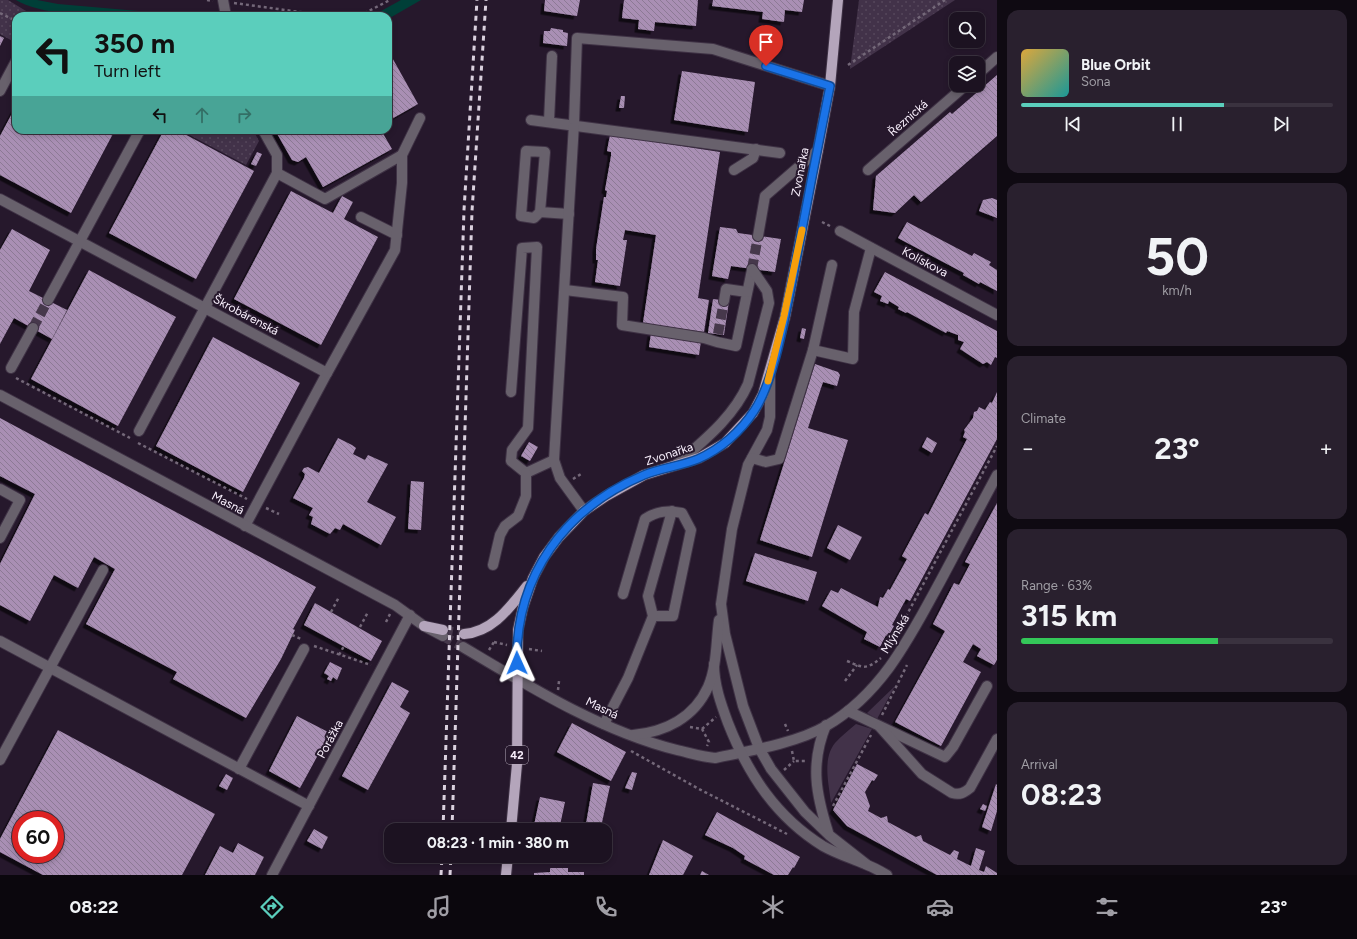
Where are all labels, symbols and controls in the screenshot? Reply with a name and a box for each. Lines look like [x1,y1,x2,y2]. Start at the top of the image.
map controls [949,12,985,92]
button: search [949,12,985,48]
pin [749,25,783,66]
text: 350 m [94,26,175,60]
icon: left [28,28,80,80]
icon: arrive [755,31,777,53]
button: layers [949,56,985,92]
text: Blue Orbit [1081,56,1151,74]
text: Turn left [94,60,161,82]
text: Sona [1081,74,1110,89]
street label: Řeznická [885,97,931,139]
icon: left [149,104,171,126]
icon: ahead [191,104,213,126]
icon: right [233,104,255,126]
icon: previous [1062,113,1084,135]
icon: pause [1166,113,1188,135]
icon: next [1270,113,1292,135]
street label: Zvonařka [788,146,812,198]
text: 50 [1145,226,1209,288]
street label: Kolískova [900,244,950,280]
text: km/h [1162,283,1192,298]
street label: Škrobárenská [211,292,281,338]
text: Climate [1021,411,1066,426]
text: 23° [1154,430,1200,467]
text: − [1021,435,1035,462]
text: + [1319,435,1333,462]
street label: Zvonařka [643,440,695,468]
street label: Masná [209,489,247,517]
text: Range · 63% [1021,578,1092,593]
text: 315 km [1021,597,1117,634]
street label: Mlýnská [878,612,912,656]
position arrow [496,642,538,684]
street label: Masná [583,694,621,722]
street label: Porážka [314,717,346,761]
road number: 42 [506,746,528,764]
text: Arrival [1021,757,1058,772]
text: 08:23 [1021,776,1102,813]
speed limit sign: 60 [12,811,64,863]
text: 08:23 · 1 min · 380 m [427,834,569,852]
icon: directions [258,893,286,921]
icon: music [425,893,453,921]
icon: phone [592,893,620,921]
icon: climate [759,893,787,921]
icon: car [926,893,954,921]
icon: filters [1093,893,1121,921]
text: 08:22 [70,896,119,918]
text: 23° [1260,896,1287,918]

